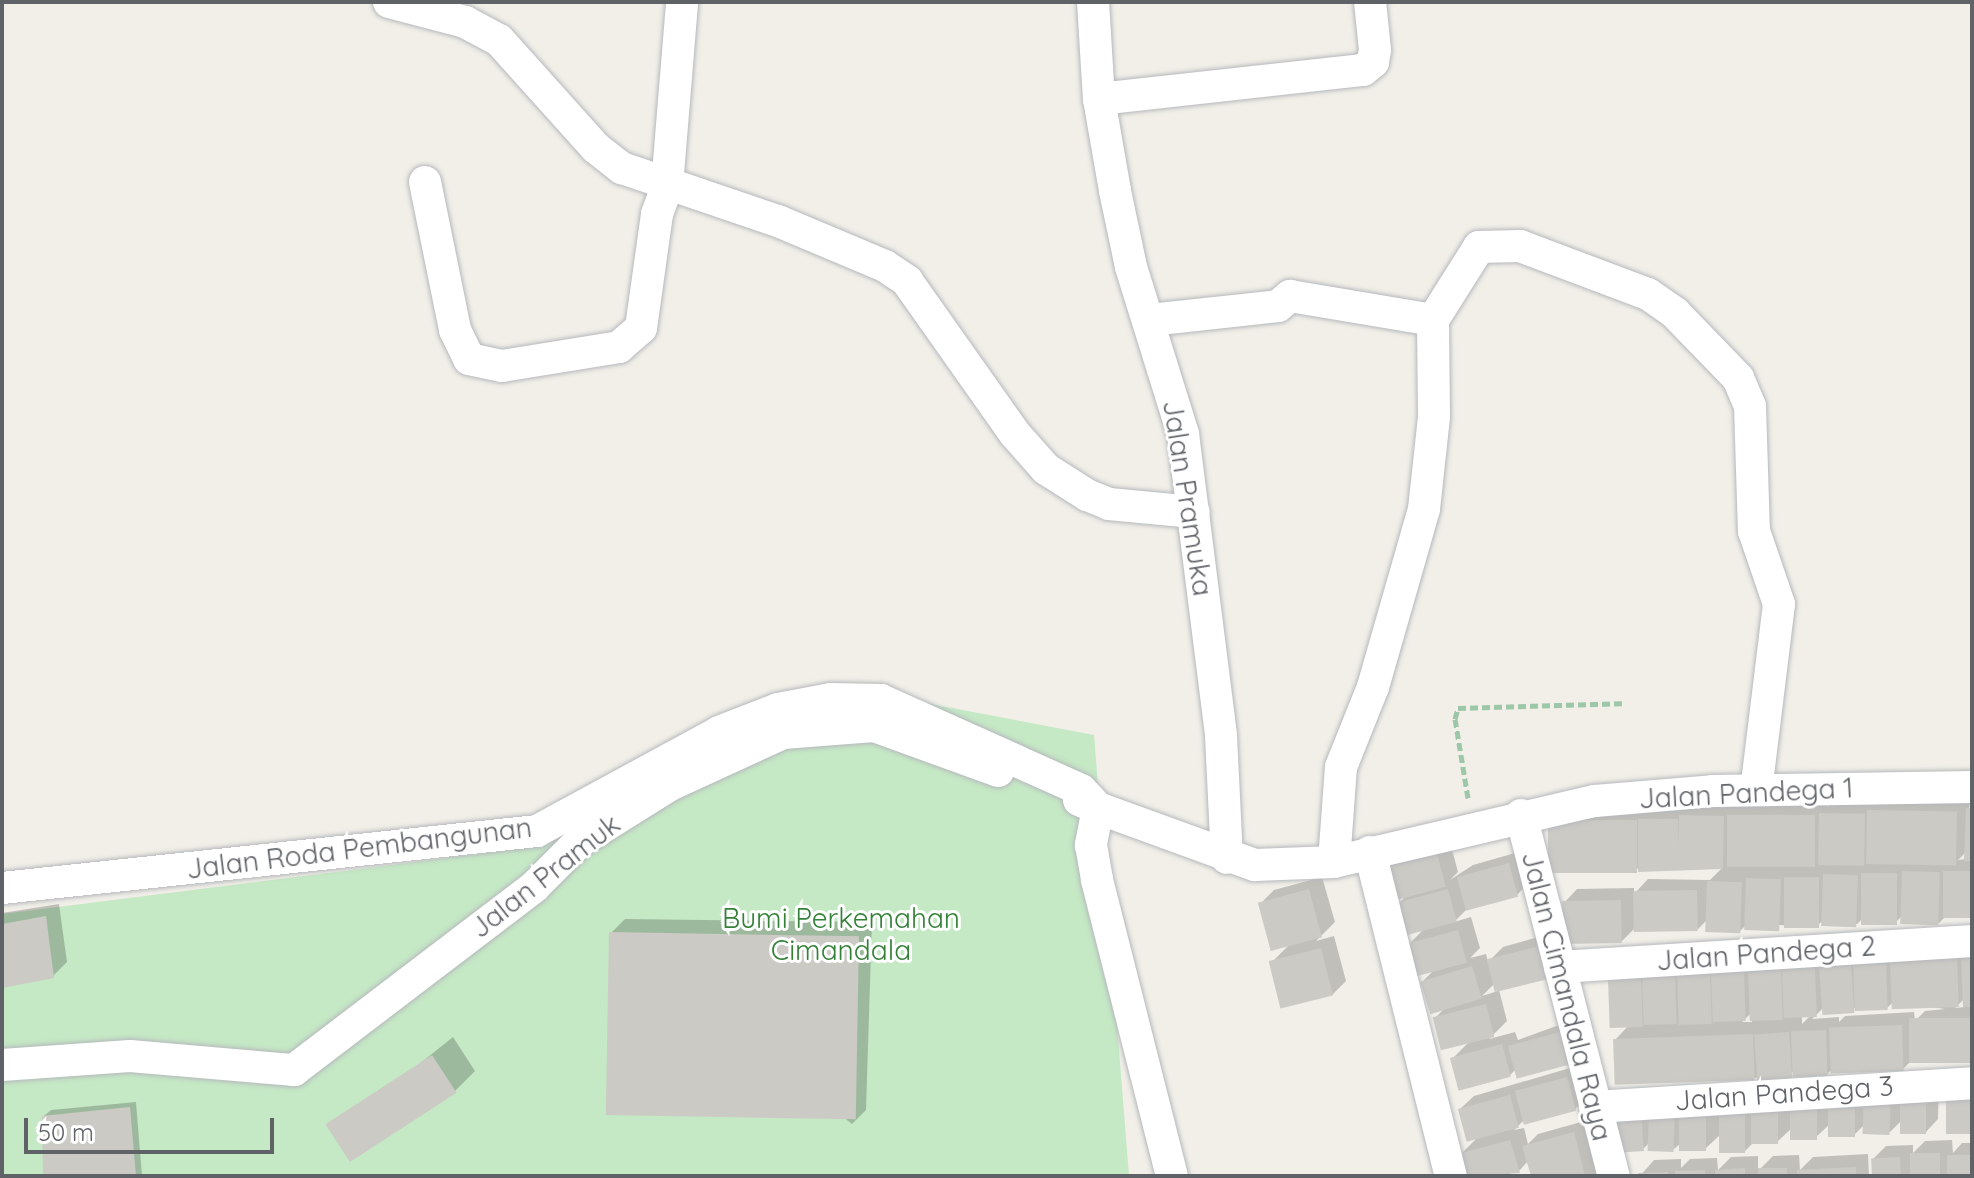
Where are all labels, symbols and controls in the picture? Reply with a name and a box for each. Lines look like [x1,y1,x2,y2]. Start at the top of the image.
street label: Jalan Pramuka [1156,398,1220,598]
street label: Jalan Pandega 1 [1638,771,1854,815]
street label: Jalan Pramuk [463,807,627,945]
street label: Jalan Roda Pembangunan [184,810,534,886]
street label: Jalan Cimandala Raya [1515,848,1619,1144]
park label: Bumi Perkemahan Cimandala [722,901,960,967]
street label: Jalan Pandega 2 [1655,929,1877,977]
street label: Jalan Pandega 3 [1674,1069,1894,1117]
scale bar [28,1102,278,1152]
text: 50 m [38,1117,94,1147]

